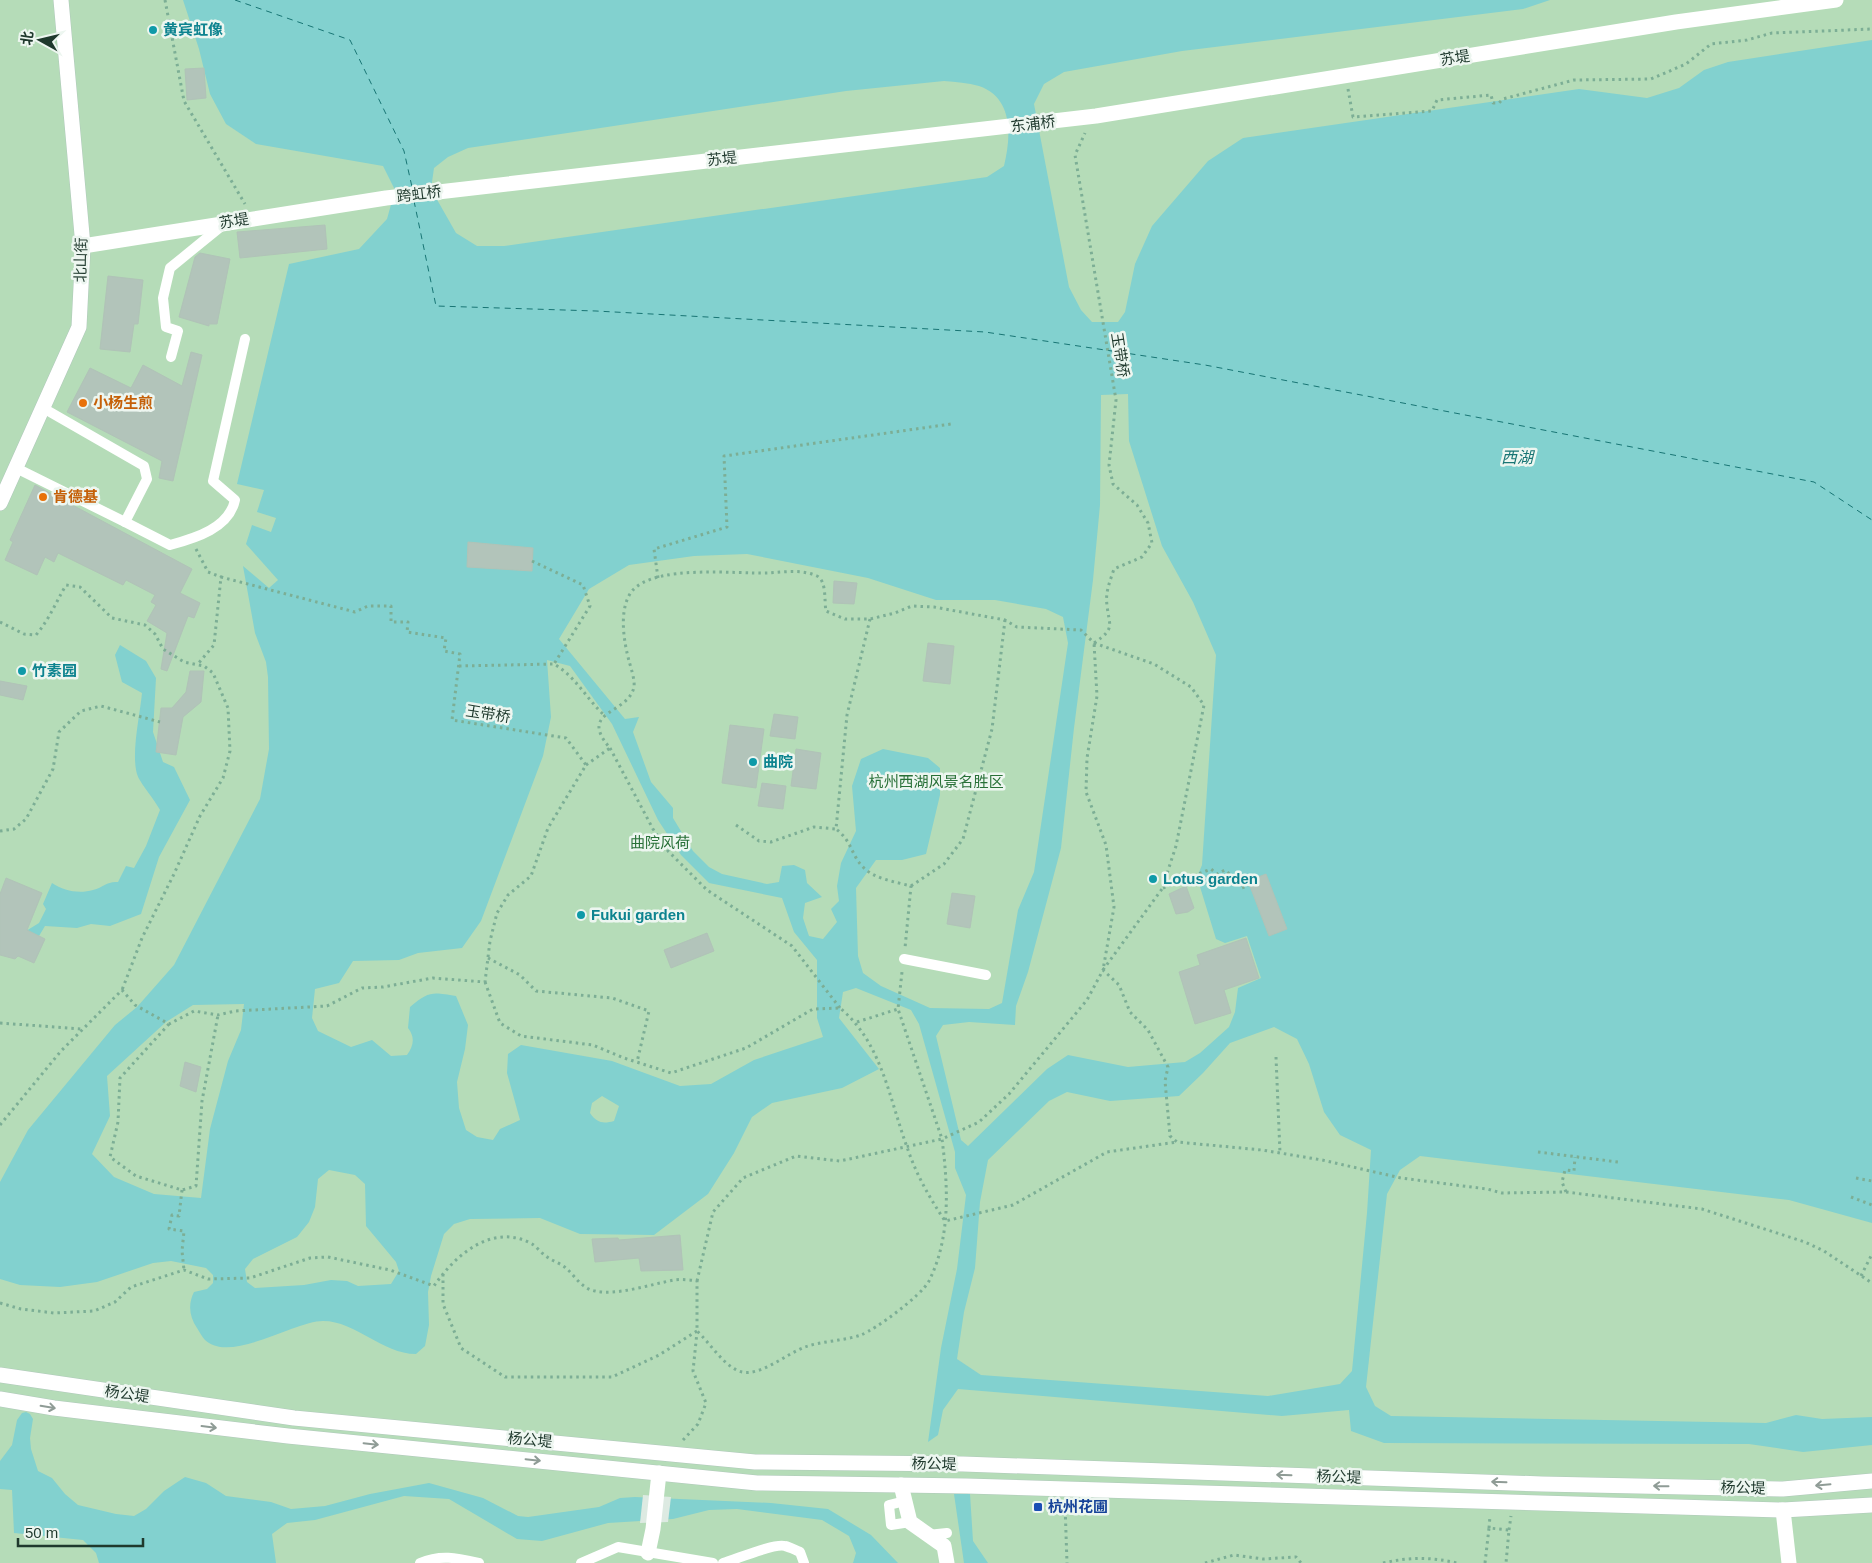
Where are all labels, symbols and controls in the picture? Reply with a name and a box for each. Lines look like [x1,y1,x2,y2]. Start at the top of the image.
north arrow [15,15,65,65]
place label: 黄宾虹像 [163,21,223,38]
marker: 黄宾虹像 [147,24,159,36]
text: 北 [18,30,36,46]
street label: 苏堤 [1439,47,1471,68]
street label: 东浦桥 [1010,112,1056,135]
street label: 苏堤 [706,148,738,169]
street label: 跨虹桥 [396,182,442,205]
street label: 苏堤 [218,210,250,231]
street label: 北山街 [72,237,89,283]
street label: 玉带桥 [1109,331,1132,378]
place label: 小杨生煎 [93,394,153,411]
marker: 小杨生煎 [77,397,89,409]
water label: 西湖 [1501,449,1536,466]
place label: 肯德基 [53,488,98,505]
marker: 肯德基 [37,491,49,503]
place label: 竹素园 [32,662,77,679]
marker: 竹素园 [16,665,28,677]
street label: 玉带桥 [465,702,512,725]
place label: 曲院 [763,753,793,770]
marker: 曲院 [747,756,759,768]
park label: 杭州西湖风景名胜区 [868,773,1004,790]
park label: 曲院风荷 [630,834,690,851]
place label: Lotus garden [1163,870,1258,887]
marker: Lotus garden [1147,873,1159,885]
place label: Fukui garden [591,906,685,923]
marker: Fukui garden [575,909,587,921]
street label: 杨公堤 [104,1382,151,1405]
one-way arrow [40,1403,56,1413]
one-way arrow [201,1422,217,1432]
street label: 杨公堤 [507,1429,553,1450]
one-way arrow [363,1439,379,1449]
one-way arrow [524,1455,540,1465]
street label: 杨公堤 [911,1455,957,1472]
street label: 杨公堤 [1316,1467,1362,1486]
one-way arrow [1276,1470,1292,1480]
one-way arrow [1491,1478,1507,1487]
street label: 杨公堤 [1720,1479,1766,1496]
one-way arrow [1653,1481,1670,1491]
one-way arrow [1816,1481,1832,1490]
place label: 杭州花圃 [1048,1498,1108,1515]
marker: 杭州花圃 [1032,1501,1044,1513]
scale bar [18,1516,142,1548]
text: 50 m [25,1524,58,1541]

